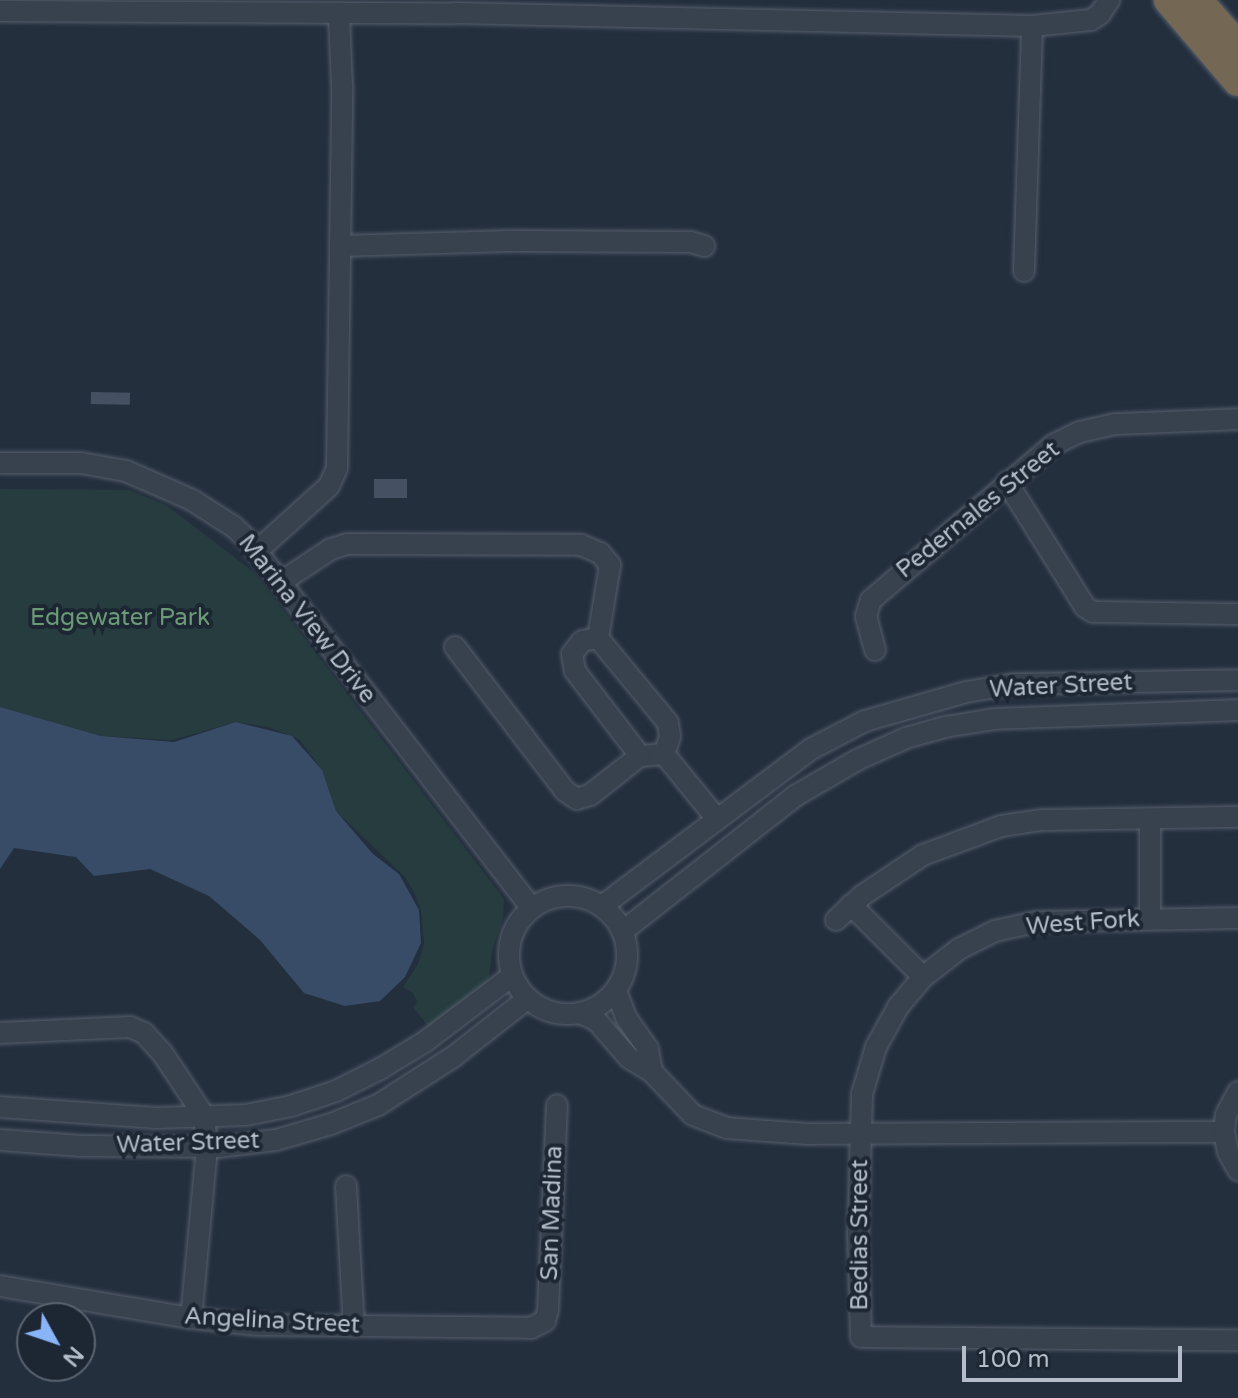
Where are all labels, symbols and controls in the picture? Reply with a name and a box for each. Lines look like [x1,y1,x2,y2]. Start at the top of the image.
street label: Pedernales Street [891,435,1065,585]
street label: Marina View Drive [232,529,382,709]
park label: Edgewater Park [30,604,210,632]
street label: Water Street [989,668,1133,704]
street label: West Fork [1025,905,1141,941]
street label: Water Street [116,1126,260,1160]
street label: San Madina [535,1145,569,1281]
street label: Bedias Street [846,1159,874,1311]
north arrow [16,1302,96,1382]
street label: Angelina Street [183,1302,361,1340]
scale bar [966,1330,1186,1380]
text: N [57,1341,88,1371]
text: 100 m [976,1345,1050,1374]

